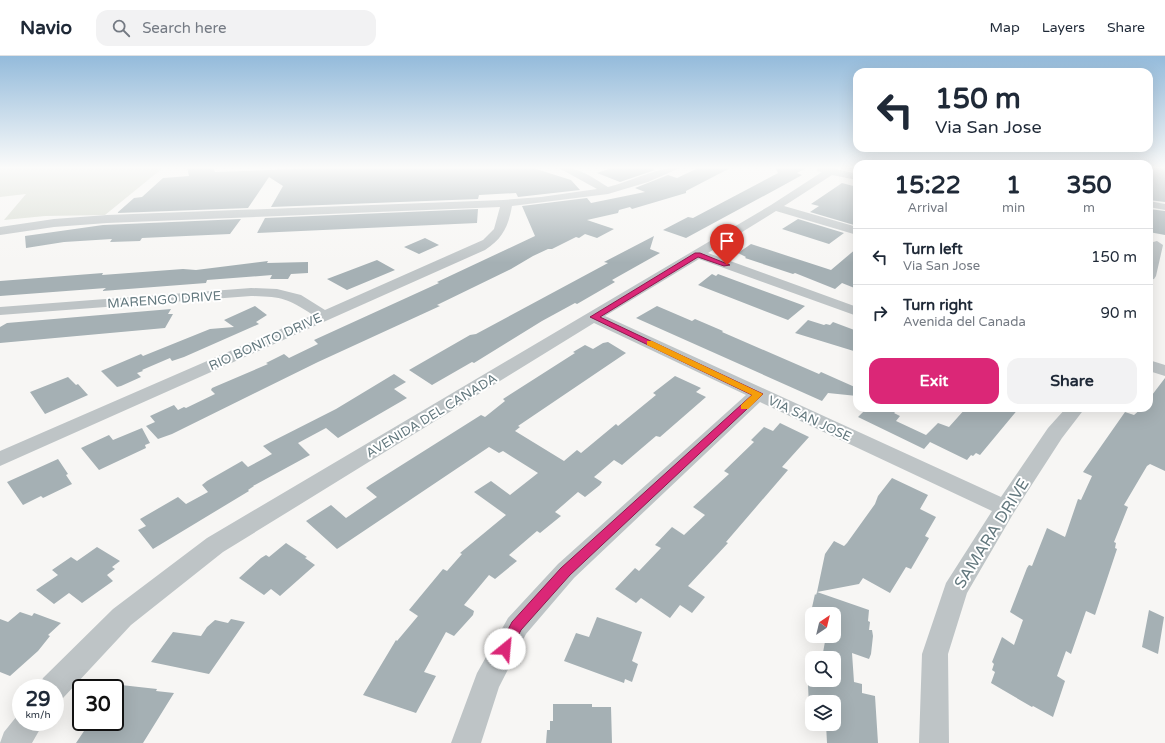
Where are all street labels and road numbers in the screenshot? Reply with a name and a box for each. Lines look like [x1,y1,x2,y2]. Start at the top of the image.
street label: MARENGO DRIVE [107,288,222,312]
street label: RIO BONITO DRIVE [206,310,324,374]
street label: AVENIDA DEL CANADA [363,370,500,461]
street label: VIA SAN JOSE [765,393,854,445]
street label: SAMARA DRIVE [950,475,1034,592]

